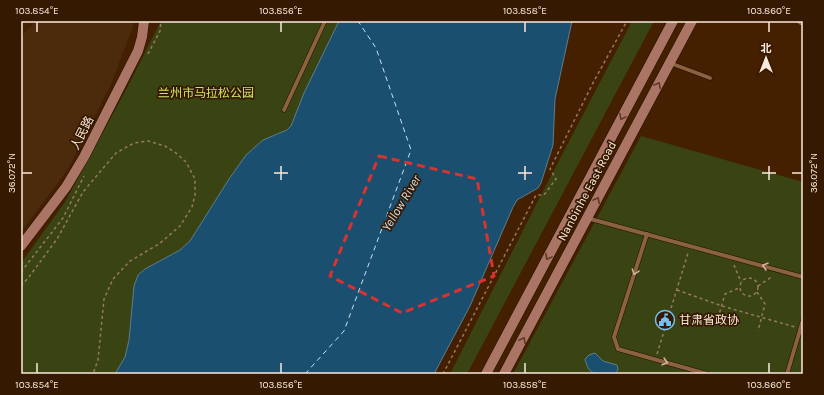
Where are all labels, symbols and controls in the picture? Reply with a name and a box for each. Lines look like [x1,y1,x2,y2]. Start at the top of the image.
text: 103.854°E [15,5,59,17]
text: 103.856°E [259,5,303,17]
text: 103.858°E [503,5,547,17]
text: 103.860°E [747,5,791,17]
north arrow [746,38,786,78]
text: 北 [761,42,772,55]
one-way arrow [653,82,660,89]
park label: 兰州市马拉松公园 [158,86,254,100]
one-way arrow [620,113,627,121]
street label: 人民路 [68,114,96,152]
street label: Nanbinhe East Road [555,139,619,243]
text: 36.072°N [6,153,18,193]
text: 36.072°N [808,153,820,193]
water label: Yellow River [378,172,424,234]
one-way arrow [592,197,599,204]
one-way arrow [546,253,553,260]
one-way arrow [762,262,769,271]
one-way arrow [631,268,640,275]
public building icon: 甘肃省政协 [654,309,676,331]
place label: 甘肃省政协 [679,313,739,327]
one-way arrow [518,336,525,344]
one-way arrow [661,357,668,366]
text: 103.854°E [15,379,59,391]
text: 103.856°E [259,379,303,391]
text: 103.858°E [503,379,547,391]
text: 103.860°E [747,379,791,391]

